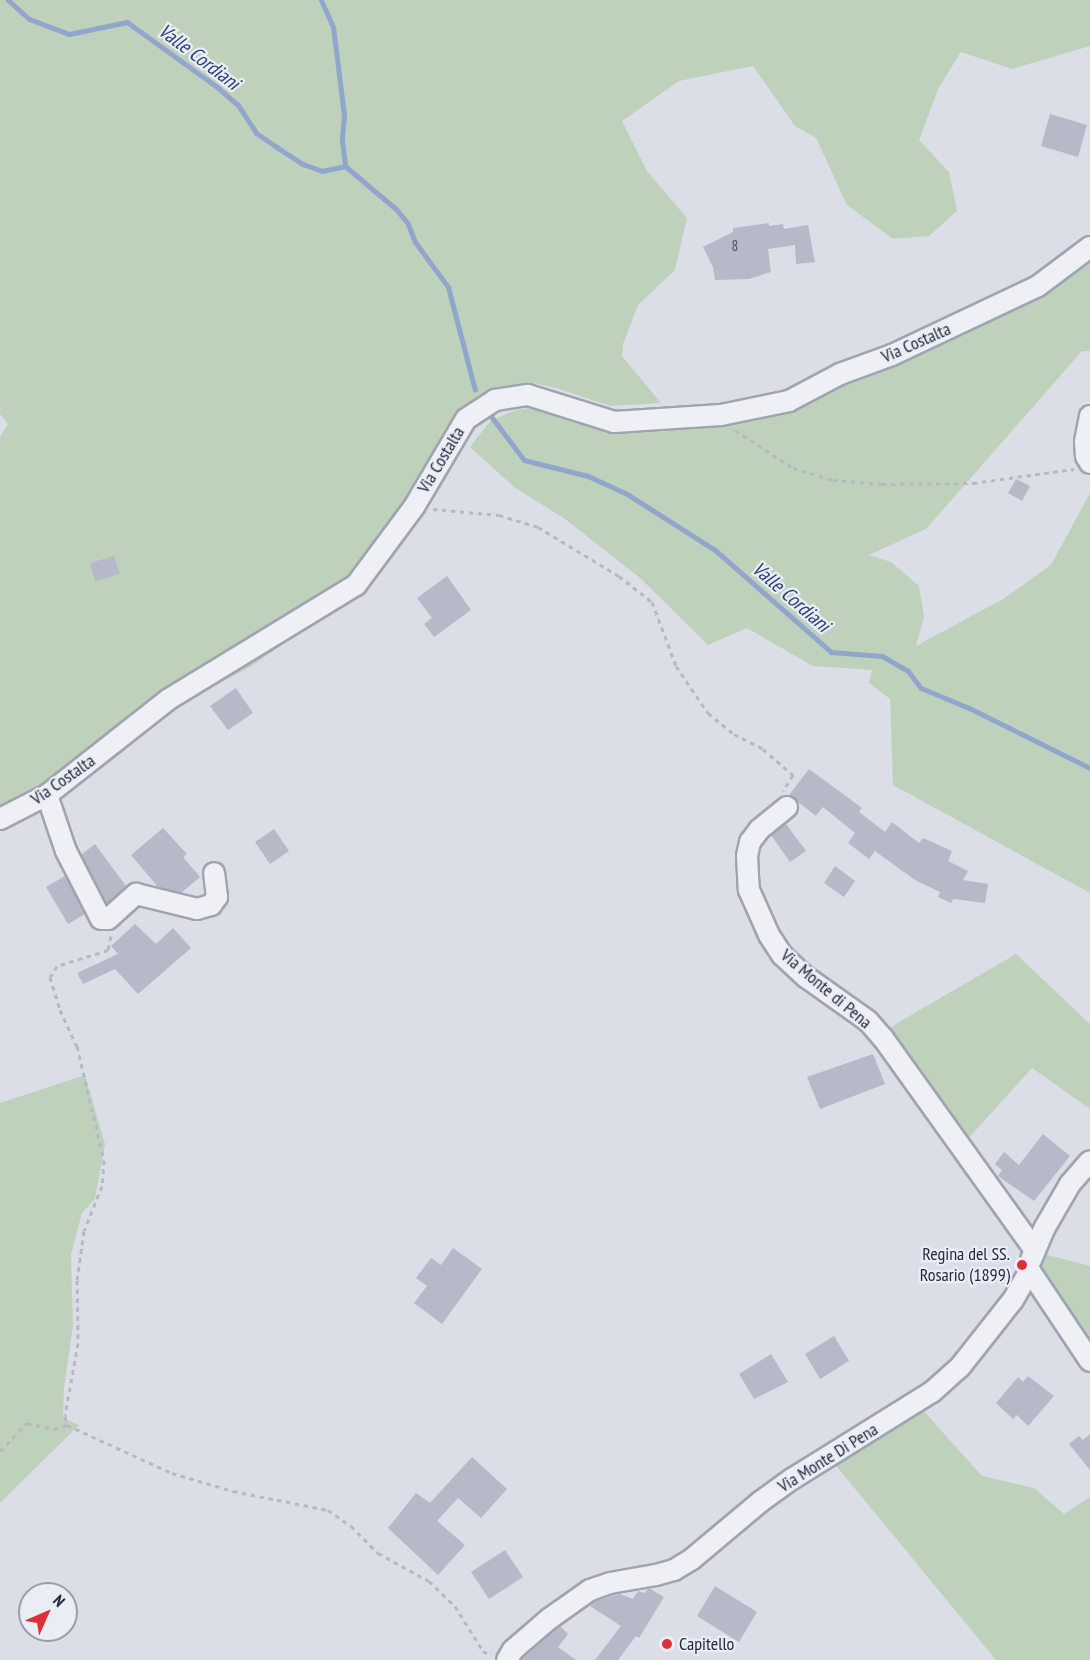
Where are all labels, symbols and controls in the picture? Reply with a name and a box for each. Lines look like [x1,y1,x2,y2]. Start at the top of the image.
water label: Valle Cordiani [154,19,244,95]
house number: 8 [732,237,738,255]
street label: Via Costalta [878,318,954,368]
street label: Via Costalta [413,423,469,497]
water label: Valle Cordiani [747,557,835,637]
street label: Via Costalta [27,750,99,810]
street label: Via Monte di Pena [776,945,876,1033]
place label: Regina del SS. Rosario (1899) [920,1244,1010,1286]
marker: Regina del SS. Rosario (1899) [1015,1258,1029,1272]
street label: Via Monte Di Pena [774,1419,882,1497]
north arrow [18,1582,78,1642]
text: N [49,1591,69,1611]
place label: Capitello [679,1633,734,1655]
marker: Capitello [660,1637,674,1651]

